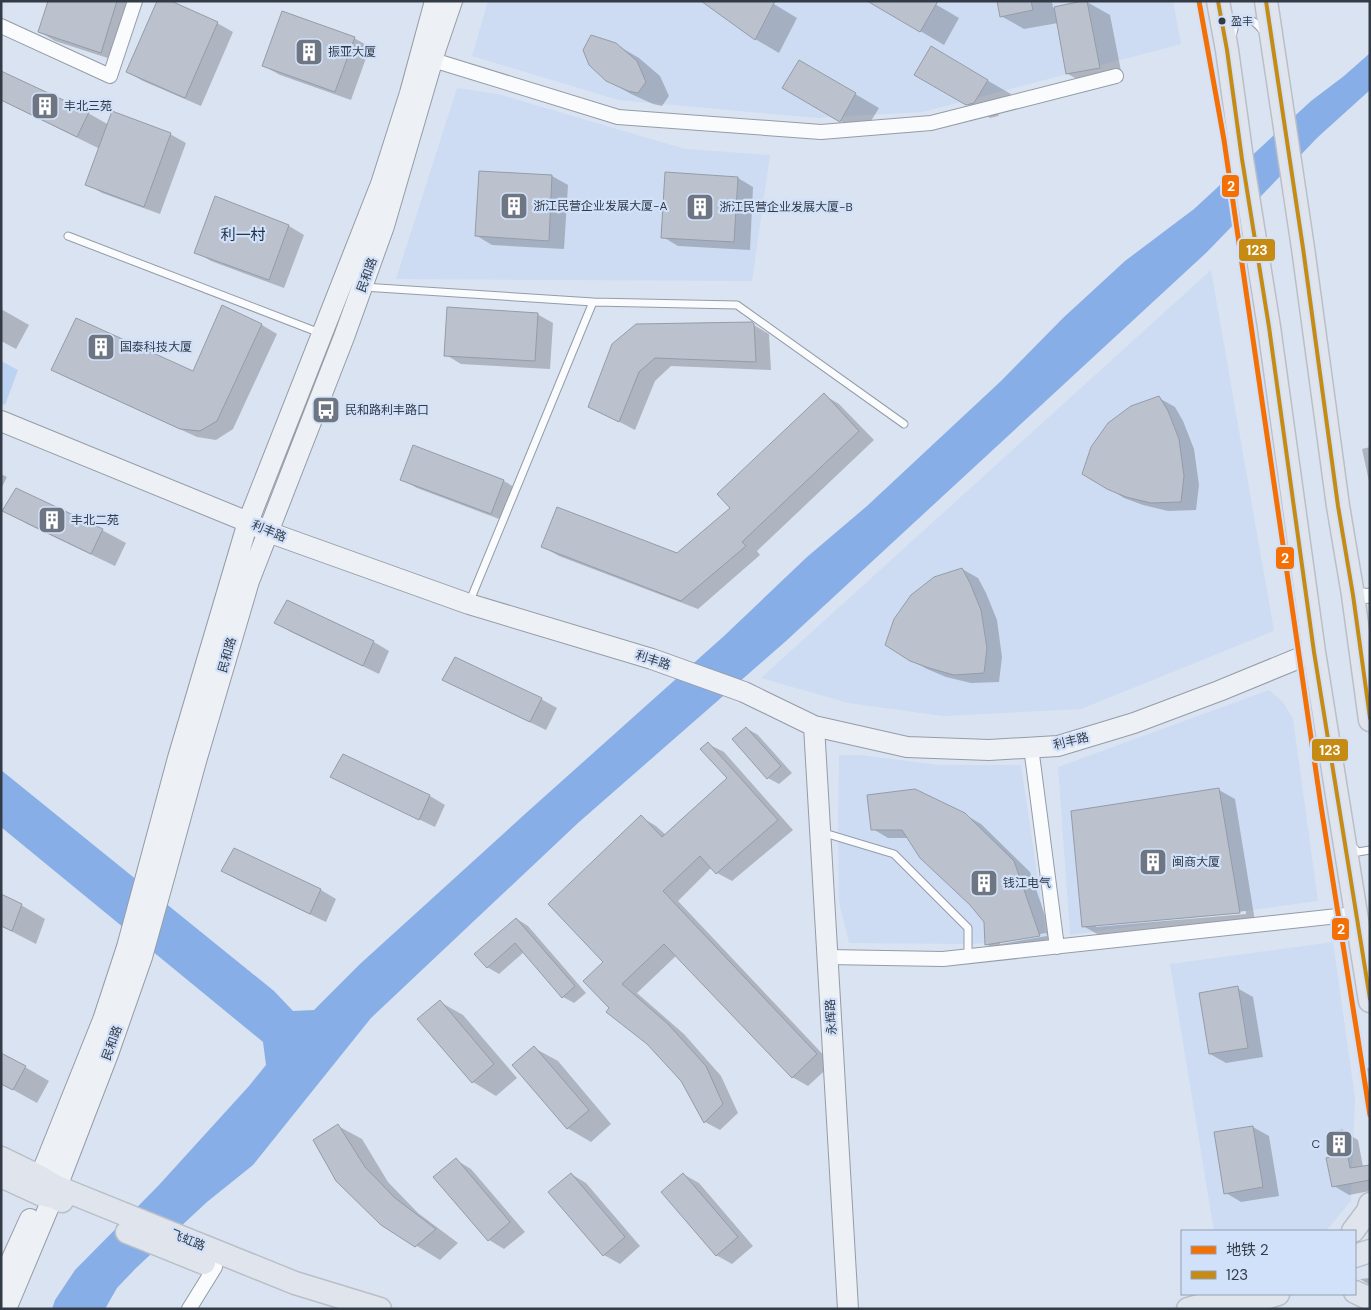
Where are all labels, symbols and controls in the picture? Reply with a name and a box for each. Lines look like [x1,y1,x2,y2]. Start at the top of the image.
place label: 盈丰 [1231,14,1253,28]
marker: 盈丰 [1217,16,1227,26]
building icon: 振亚大厦 [294,37,324,67]
place label: 振亚大厦 [328,44,376,60]
building icon: 丰北三苑 [30,91,60,121]
place label: 丰北三苑 [64,98,112,114]
line badge: 2 [1221,174,1240,198]
text: 2 [1227,177,1235,195]
building icon: 浙江民营企业发展大厦-A [499,191,529,221]
building icon: 浙江民营企业发展大厦-B [685,192,715,222]
place label: 浙江民营企业发展大厦-A [533,198,667,214]
place label: 浙江民营企业发展大厦-B [719,199,853,215]
district label: 利一村 [220,225,266,245]
line badge: 123 [1238,238,1276,262]
text: 123 [1246,241,1268,259]
street label: 民和路 [353,255,381,295]
building icon: 国泰科技大厦 [86,332,116,362]
place label: 国泰科技大厦 [120,339,192,355]
bus stop icon: 民和路利丰路口 [311,395,341,425]
place label: 民和路利丰路口 [345,402,429,418]
building icon: 丰北二苑 [37,505,67,535]
place label: 丰北二苑 [71,512,119,528]
street label: 利丰路 [249,517,289,545]
line badge: 2 [1275,546,1295,570]
text: 2 [1281,549,1289,567]
street label: 民和路 [214,635,240,675]
street label: 利丰路 [633,647,673,673]
street label: 利丰路 [1052,729,1090,753]
line badge: 123 [1311,738,1349,762]
text: 123 [1319,741,1341,759]
building icon: 闽商大厦 [1138,847,1168,877]
place label: 闽商大厦 [1172,854,1220,870]
building icon: 钱江电气 [969,868,999,898]
place label: 钱江电气 [1003,875,1051,891]
line badge: 2 [1331,917,1350,941]
text: 2 [1337,920,1345,938]
street label: 永辉路 [822,999,840,1035]
street label: 民和路 [98,1023,126,1063]
building icon: C [1324,1129,1354,1159]
place label: C [1311,1136,1320,1152]
street label: 飞虹路 [168,1226,208,1254]
legend [1181,1230,1356,1295]
text: 地铁 2 [1226,1240,1269,1260]
text: 123 [1226,1265,1248,1285]

